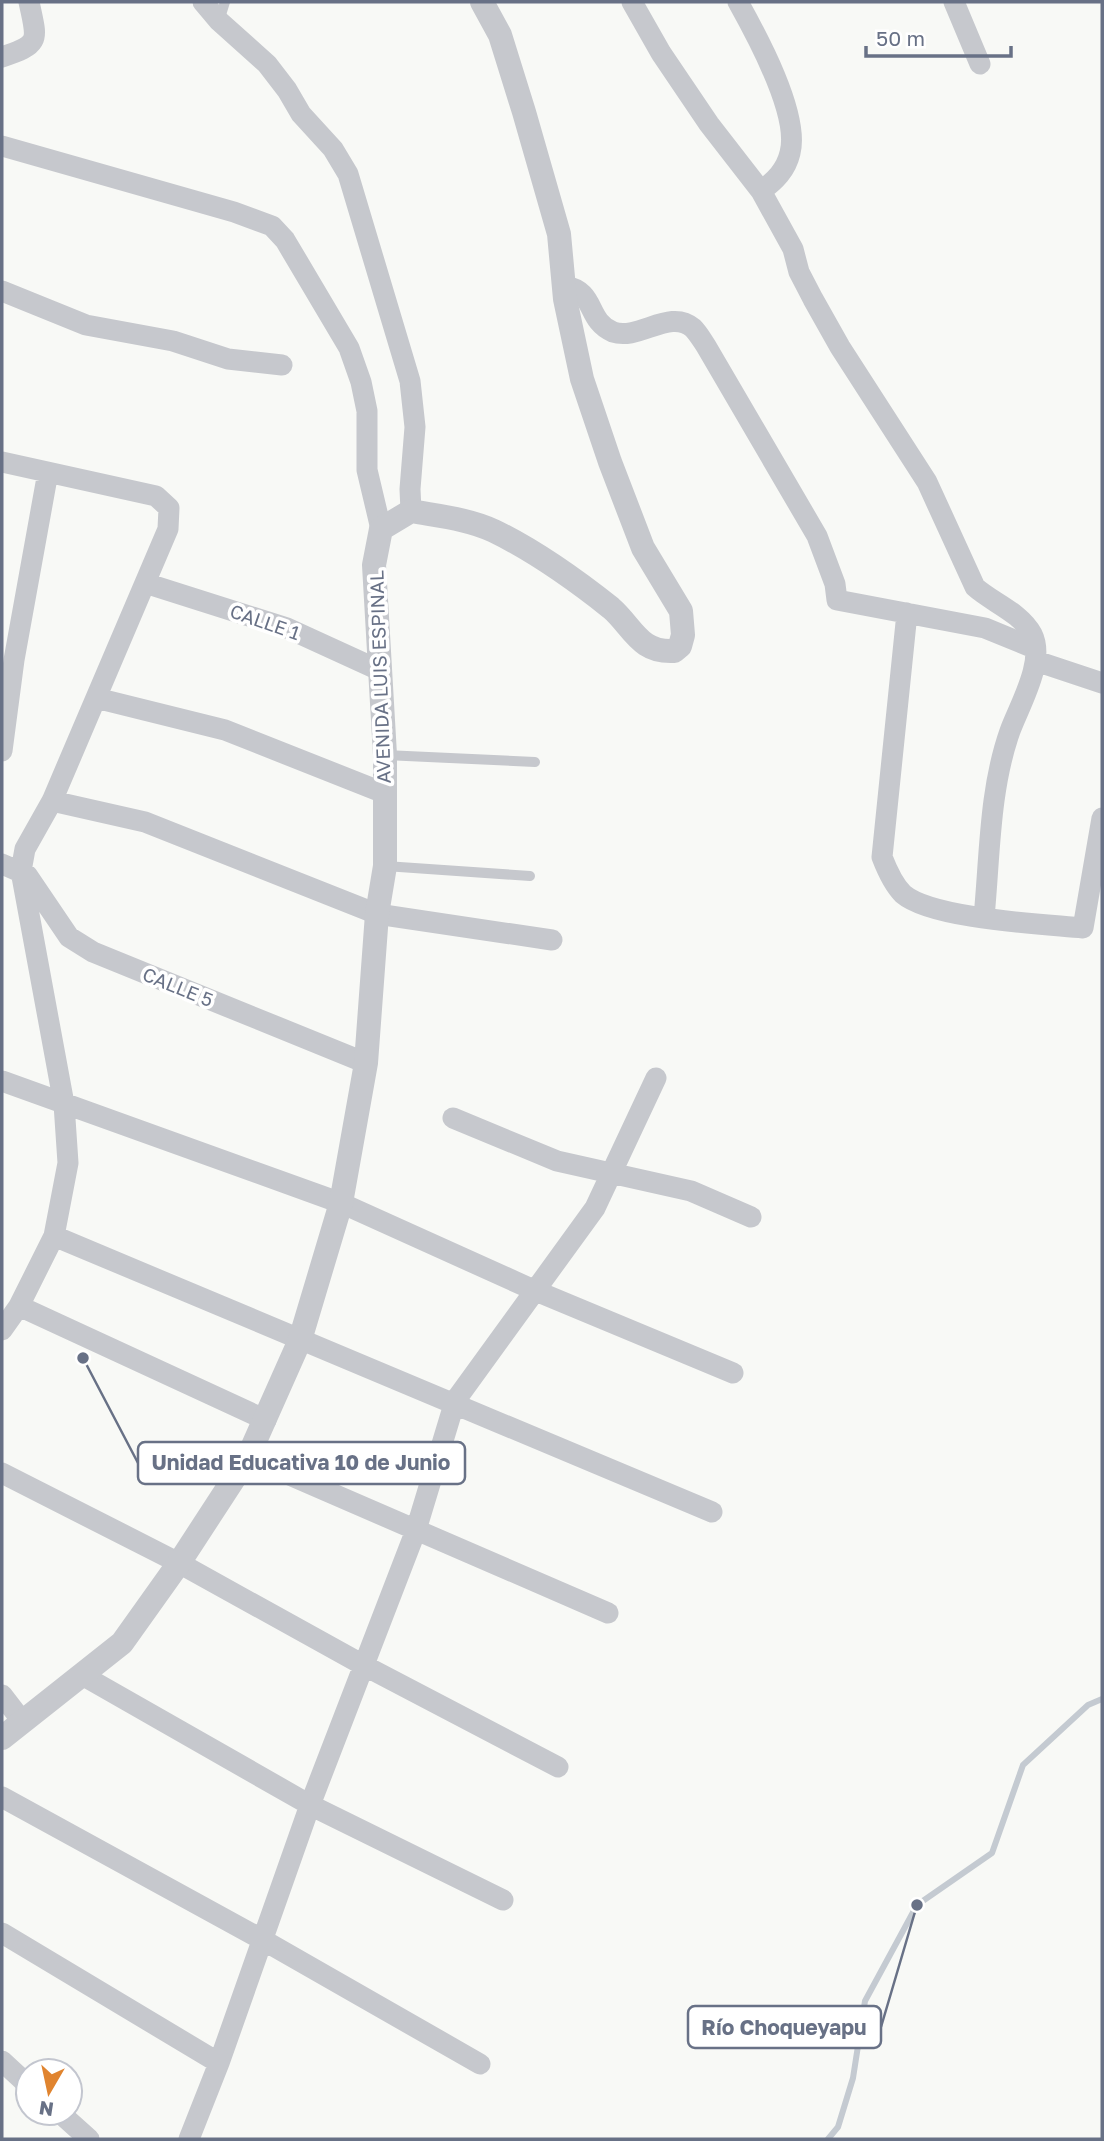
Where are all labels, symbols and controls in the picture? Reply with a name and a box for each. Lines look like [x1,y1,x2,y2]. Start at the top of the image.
scale bar [866,14,1011,58]
text: 50 m [876,25,925,51]
street label: AVENIDA LUIS ESPINAL [364,570,395,784]
street label: CALLE 1 [227,599,303,644]
street label: CALLE 5 [139,962,217,1011]
callout: Unidad Educativa 10 de Junio [138,1442,465,1484]
text: Unidad Educativa 10 de Junio [152,1449,450,1475]
callout: Río Choqueyapu [688,2006,881,2048]
text: Río Choqueyapu [701,2014,867,2040]
north arrow [14,2057,84,2127]
text: N [37,2097,55,2122]

